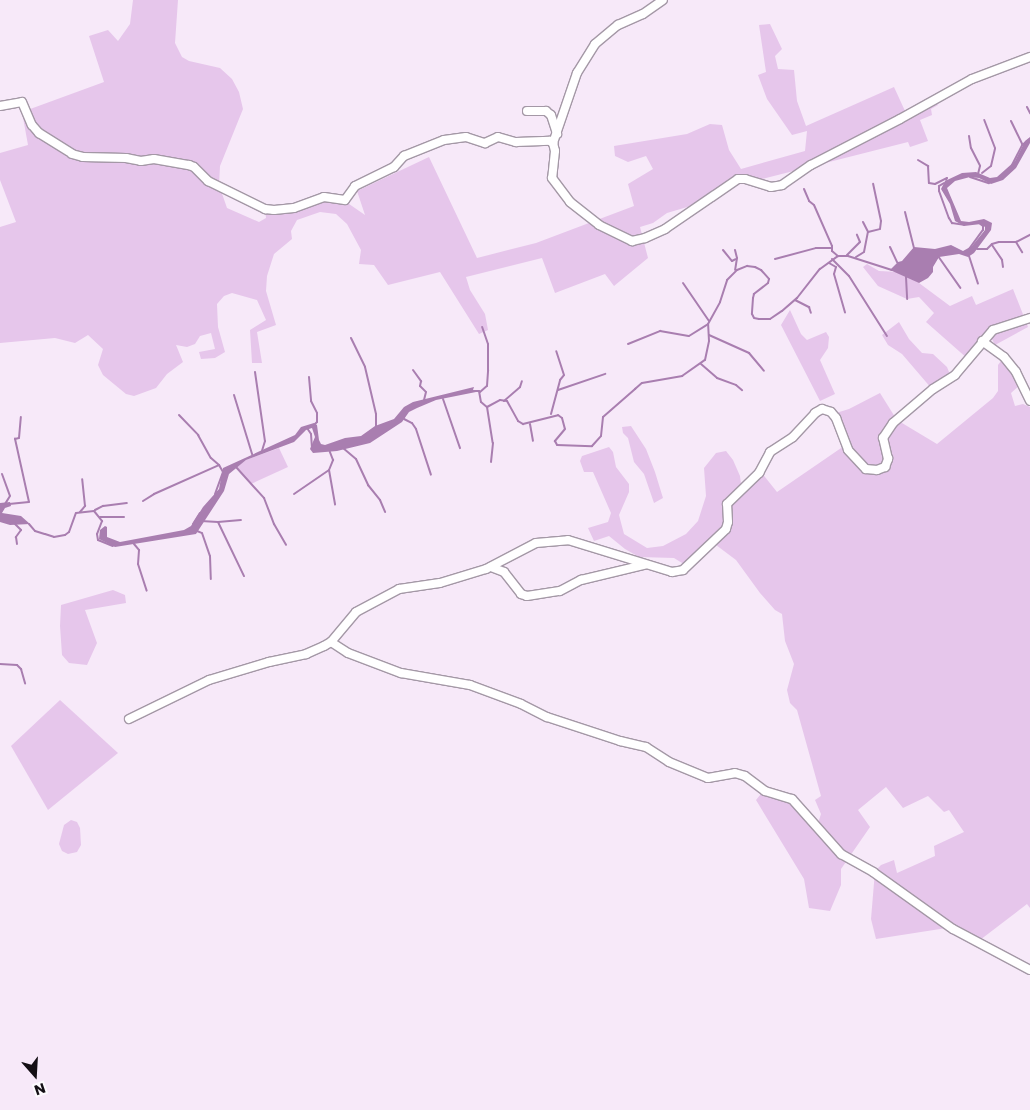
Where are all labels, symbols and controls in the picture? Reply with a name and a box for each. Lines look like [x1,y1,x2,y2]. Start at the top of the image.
north arrow [10,1050,60,1100]
text: N [32,1078,48,1100]

